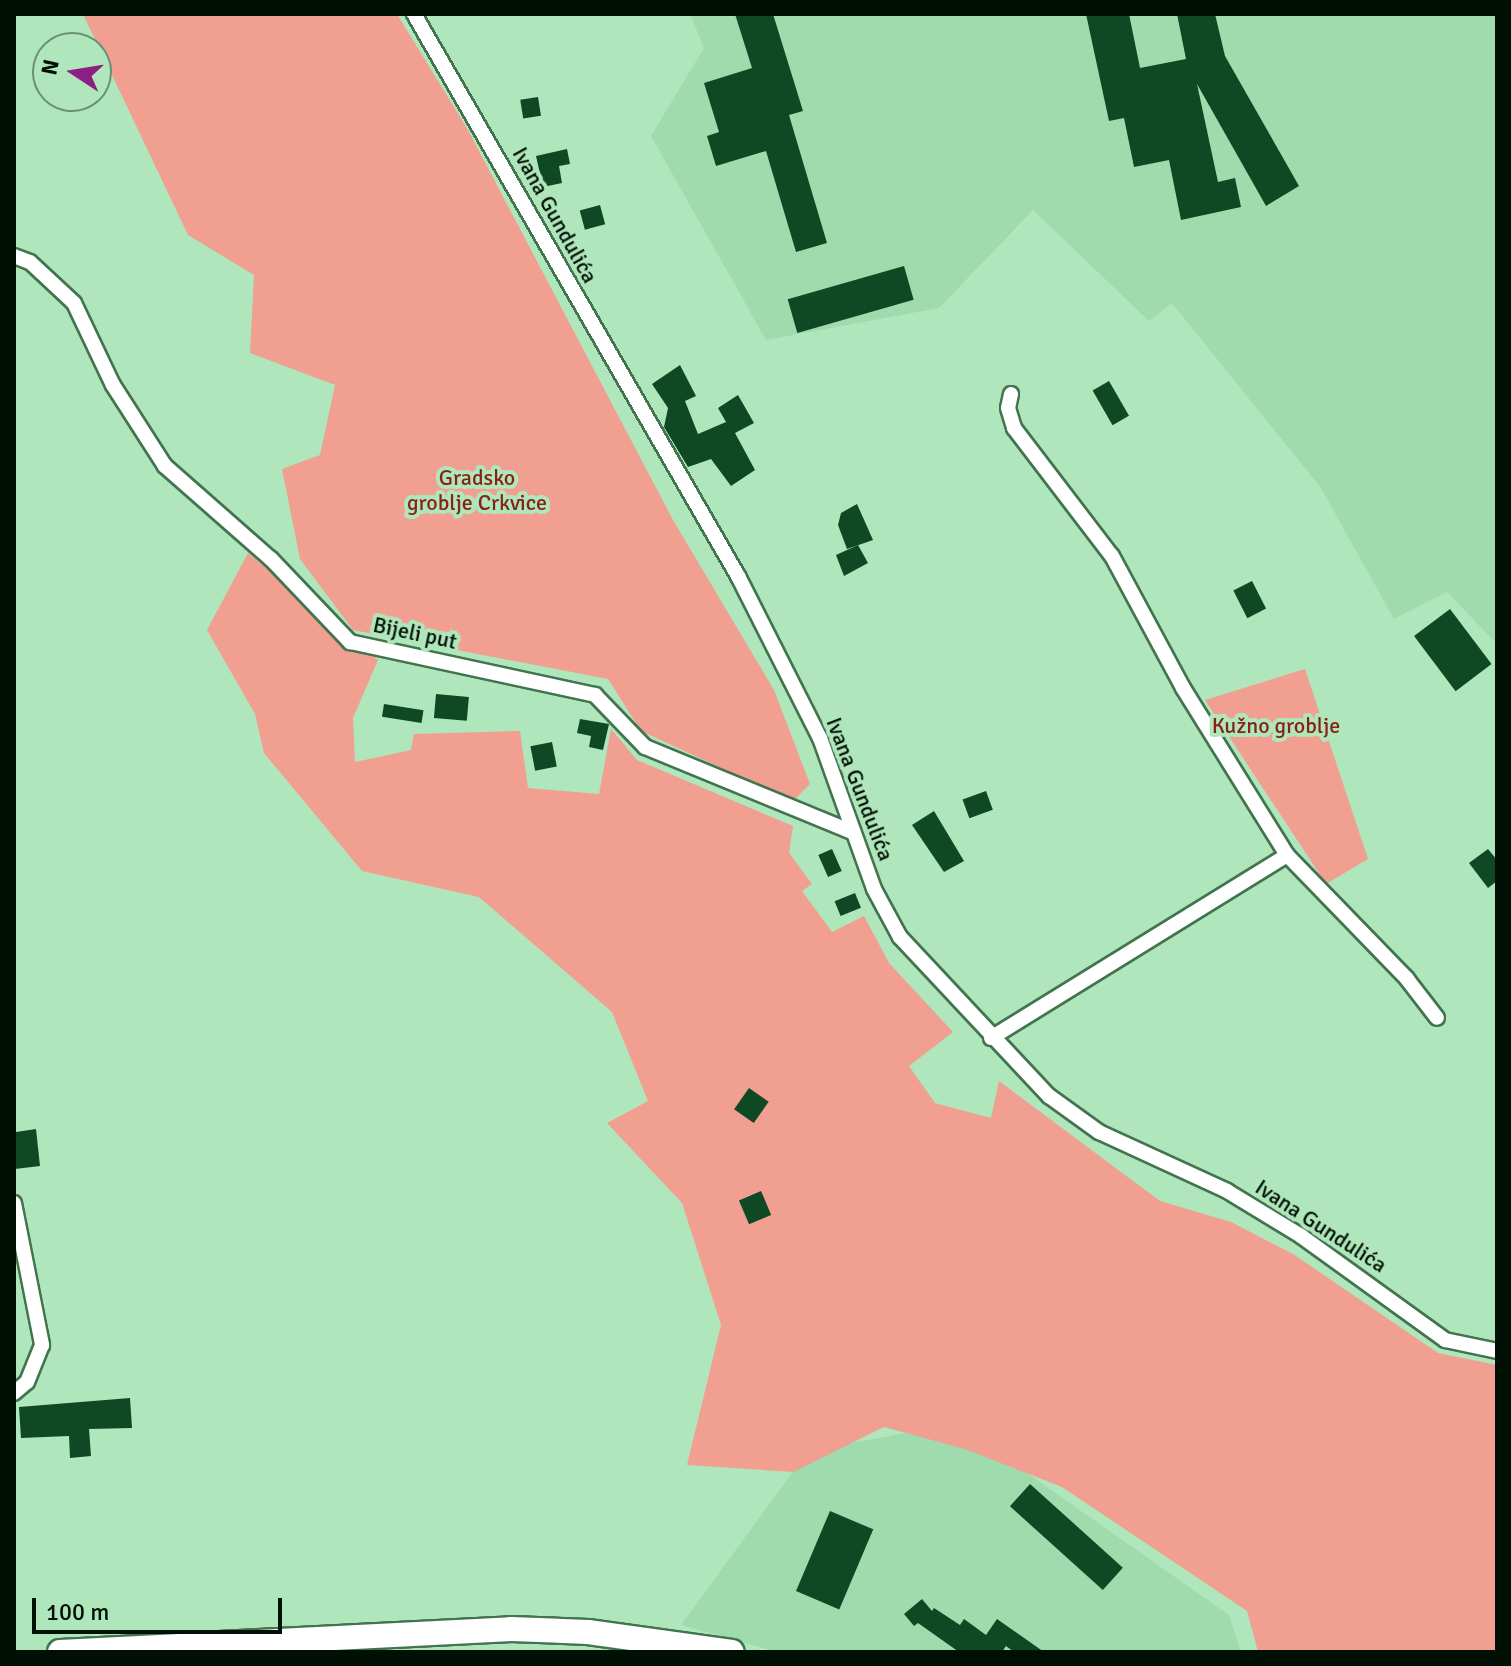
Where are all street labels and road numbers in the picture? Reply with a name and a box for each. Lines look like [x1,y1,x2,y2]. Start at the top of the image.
street label: Ivana Gundulića [507,142,603,288]
street label: Bijeli put [371,611,459,655]
street label: Ivana Gundulića [821,714,899,864]
street label: Ivana Gundulića [1250,1174,1392,1278]

